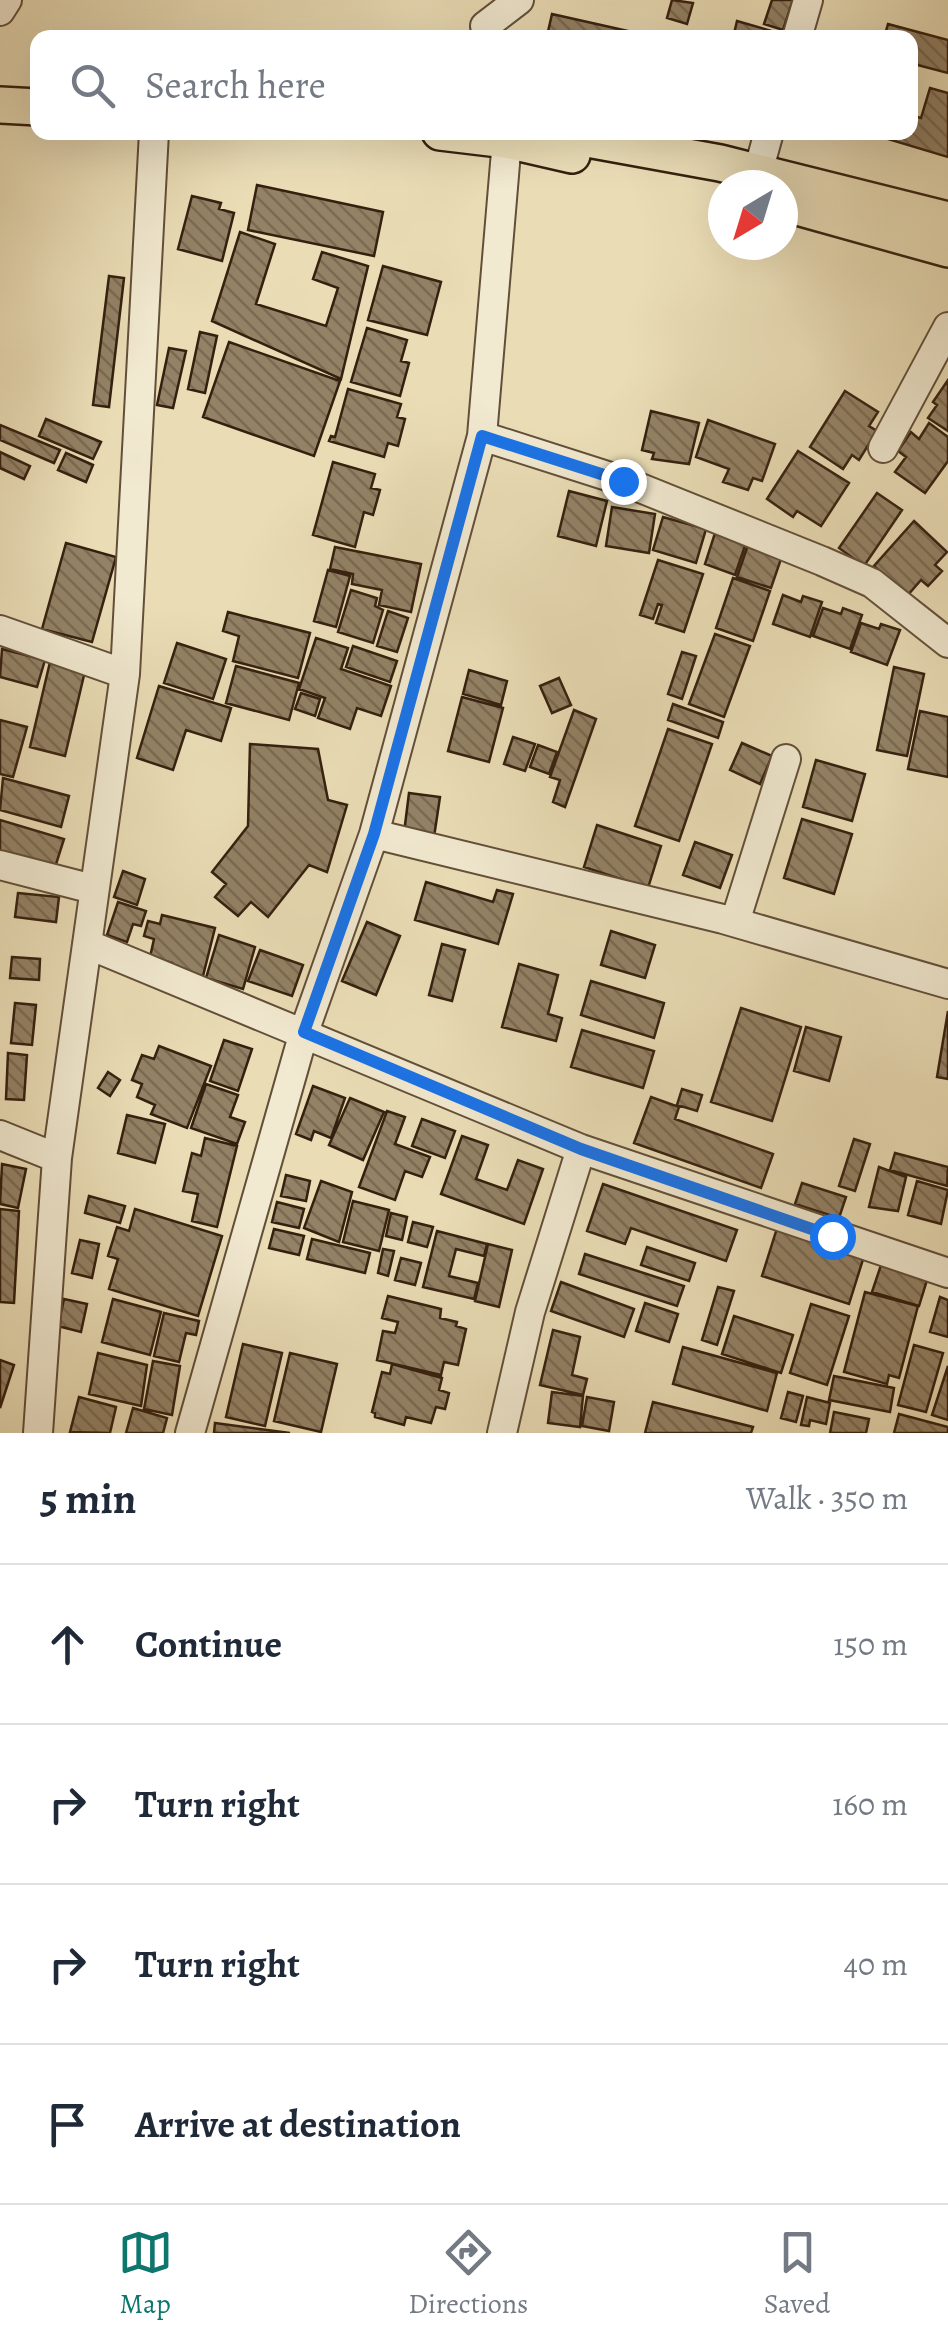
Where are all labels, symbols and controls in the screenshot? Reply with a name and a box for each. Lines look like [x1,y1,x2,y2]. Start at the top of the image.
search box [30,30,918,140]
icon: search [65,58,120,113]
text: Search here [145,59,326,111]
north arrow [708,170,798,260]
route end [601,459,647,505]
route start [810,1214,856,1260]
text: 5 min [40,1470,136,1527]
text: Walk · 350 m [746,1476,908,1520]
icon: ahead [40,1617,95,1672]
text: Continue [135,1618,282,1670]
text: 150 m [833,1622,908,1666]
icon: right [40,1777,95,1832]
text: Turn right [135,1778,300,1830]
text: 160 m [832,1782,908,1826]
icon: right [40,1937,95,1992]
text: Turn right [135,1938,300,1990]
text: 40 m [843,1942,908,1986]
icon: arrive [40,2097,95,2152]
text: Arrive at destination [135,2098,461,2150]
tab: Map [118,2225,173,2323]
tab: Directions [408,2225,528,2323]
tab: Saved [764,2225,830,2323]

